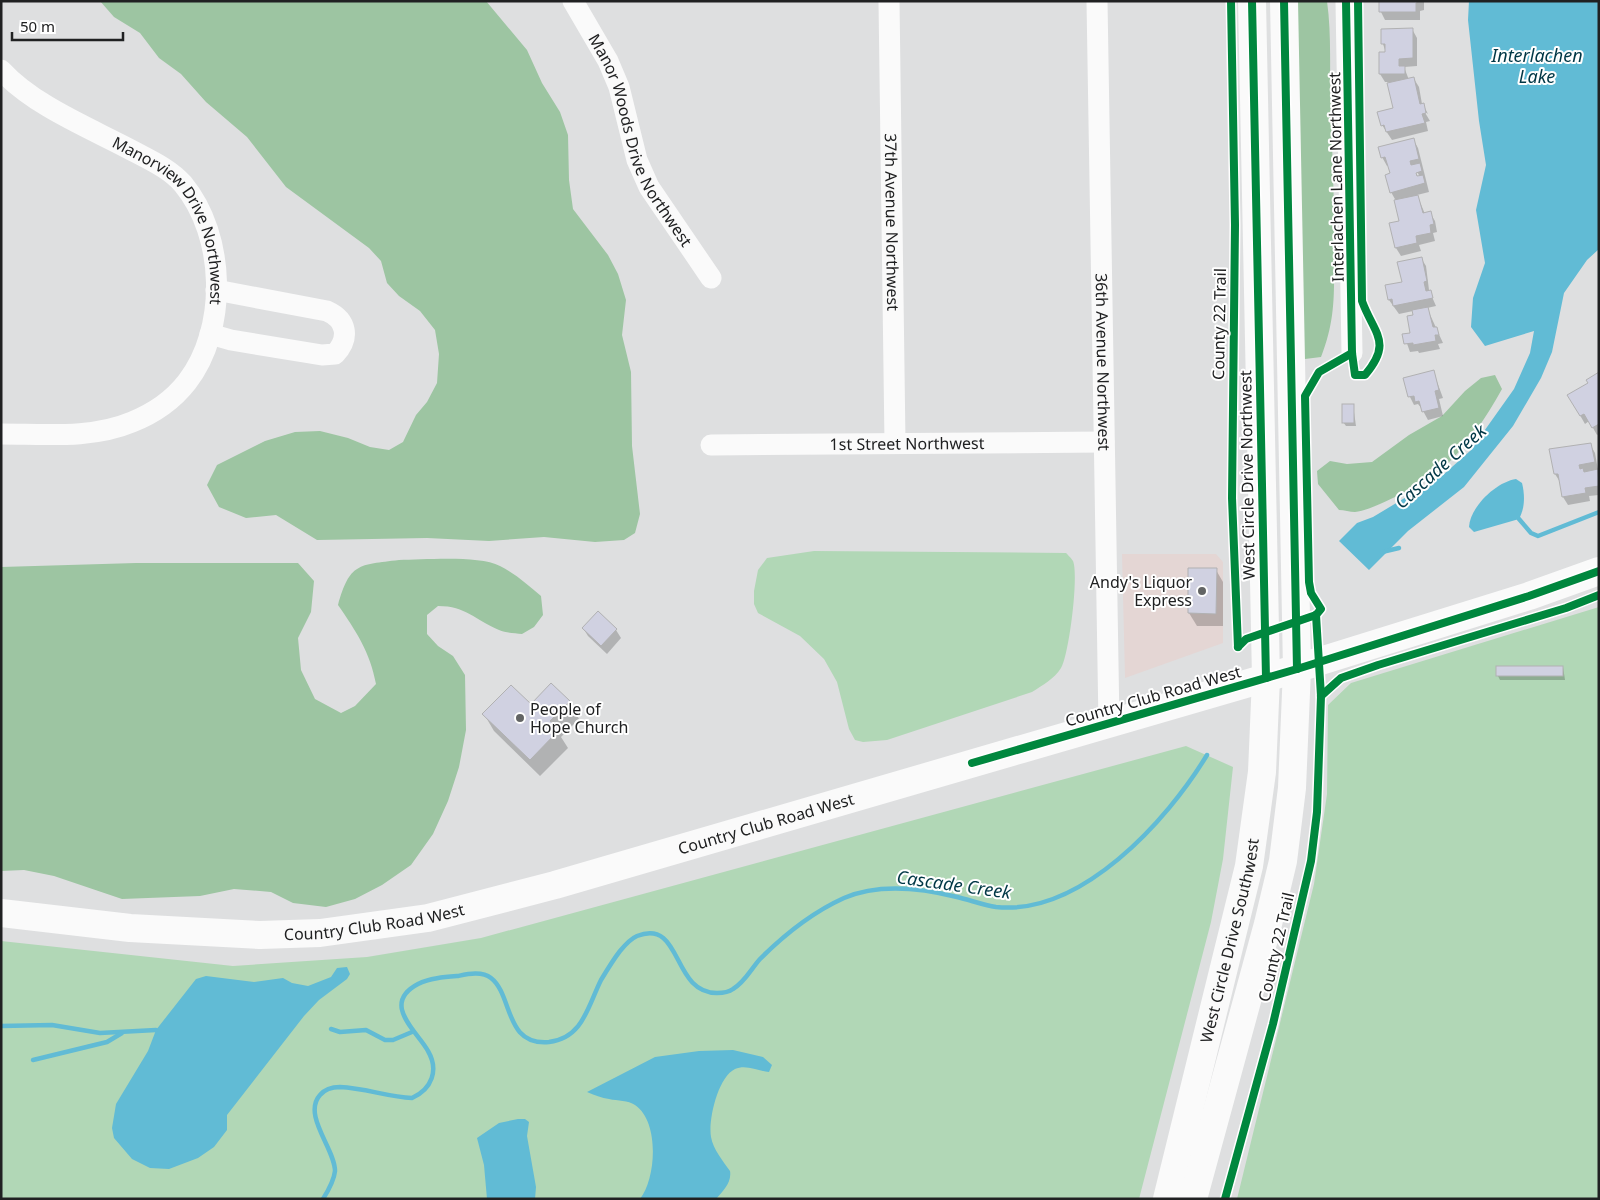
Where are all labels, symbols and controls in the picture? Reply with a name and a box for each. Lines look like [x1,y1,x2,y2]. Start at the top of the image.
scale bar [12,10,124,42]
text: 50 m [20,16,55,36]
street label: Manor Woods Drive Northwest [584,30,698,251]
water label: Interlachen Lake [1490,43,1583,88]
street label: Interlachen Lane Northwest [1323,72,1349,282]
street label: Manorview Drive Northwest [109,131,228,306]
street label: 37th Avenue Northwest [880,133,904,311]
street label: County 22 Trail [1207,268,1231,380]
street label: 36th Avenue Northwest [1091,273,1115,451]
street label: West Circle Drive Northwest [1234,370,1260,580]
water label: Cascade Creek [1389,418,1492,513]
street label: 1st Street Northwest [829,432,985,455]
place label: Andy's Liquor Express [1090,571,1192,611]
marker: Andy's Liquor Express [1196,585,1208,597]
street label: Country Club Road West [1062,660,1244,732]
place label: People of Hope Church [530,698,628,738]
marker: People of Hope Church [514,712,526,724]
street label: Country Club Road West [675,788,857,860]
street label: West Circle Drive Southwest [1195,837,1264,1045]
water label: Cascade Creek [895,864,1014,904]
street label: County 22 Trail [1253,890,1299,1004]
street label: Country Club Road West [283,898,467,945]

